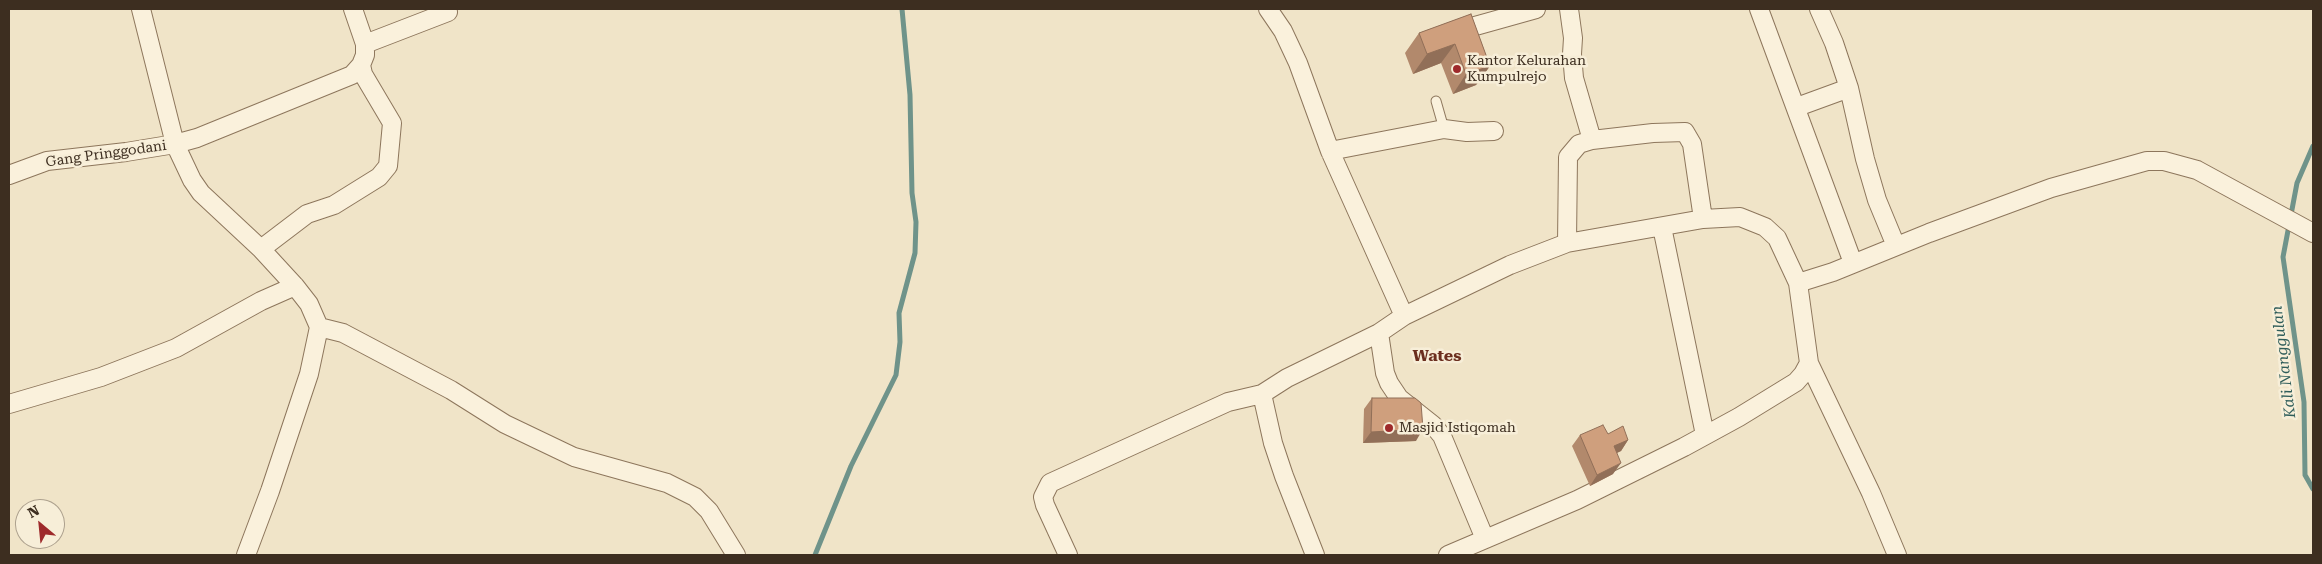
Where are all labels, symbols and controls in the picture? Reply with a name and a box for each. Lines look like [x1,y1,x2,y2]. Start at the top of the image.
place label: Kantor Kelurahan Kumpulrejo [1467,53,1586,85]
marker: Kantor Kelurahan Kumpulrejo [1451,63,1463,75]
street label: Gang Pringgodani [44,137,168,171]
water label: Kali Nanggulan [2268,305,2300,419]
district label: Wates [1413,346,1461,366]
place label: Masjid Istiqomah [1399,420,1516,436]
marker: Masjid Istiqomah [1383,422,1395,434]
north arrow [15,499,65,549]
text: N [25,502,42,521]

